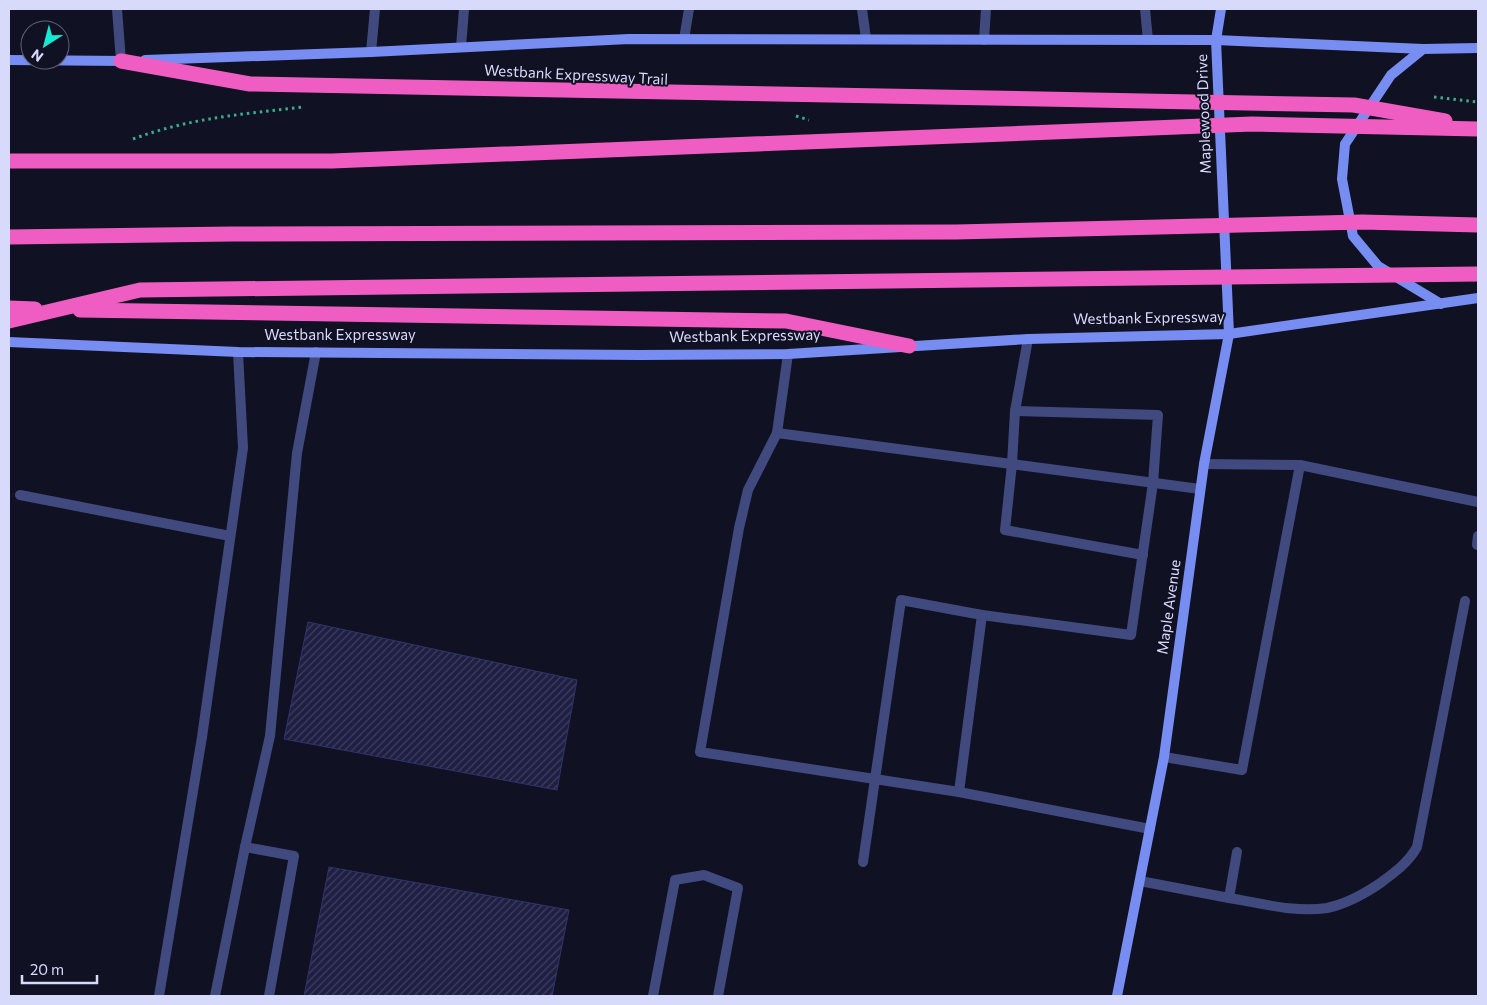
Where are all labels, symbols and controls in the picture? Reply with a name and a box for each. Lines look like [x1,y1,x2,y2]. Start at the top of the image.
north arrow [20,20,70,70]
text: N [28,46,46,66]
street label: Maplewood Drive [1192,54,1214,174]
street label: Westbank Expressway Trail [484,60,668,88]
street label: Westbank Expressway [1073,307,1225,327]
street label: Westbank Expressway [264,325,416,343]
street label: Westbank Expressway [669,325,821,345]
street label: Maple Avenue [1152,558,1184,655]
scale bar [22,952,98,984]
text: 20 m [30,960,64,978]

